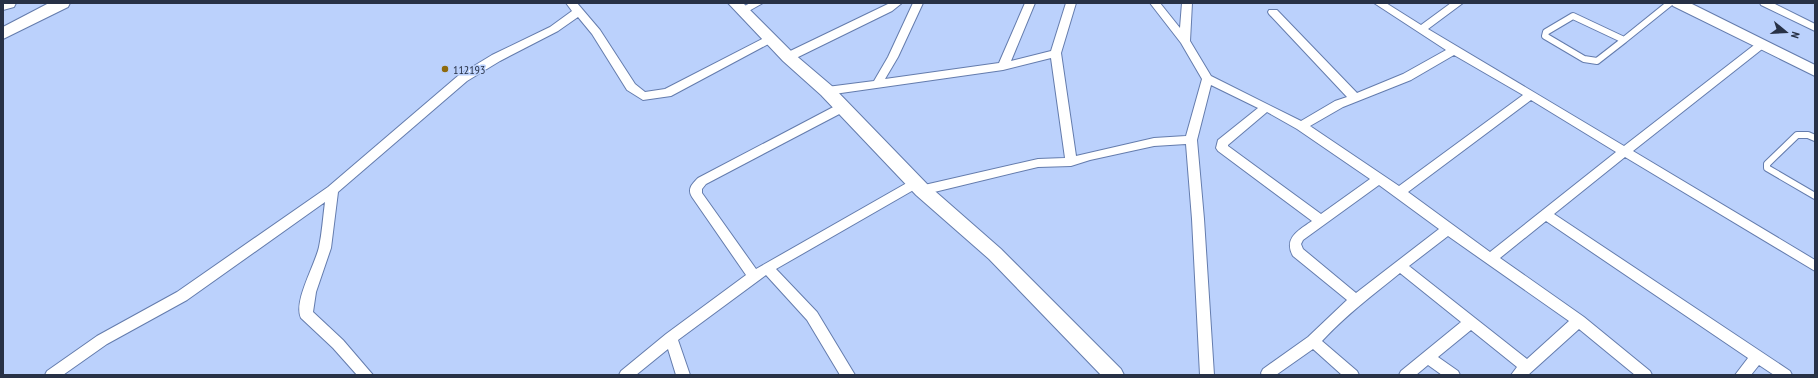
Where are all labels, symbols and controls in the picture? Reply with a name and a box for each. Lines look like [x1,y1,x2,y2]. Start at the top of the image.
north arrow [1766,12,1806,52]
text: N [1788,30,1803,40]
place label: 112193 [453,62,485,77]
marker: 112193 [440,64,450,74]

